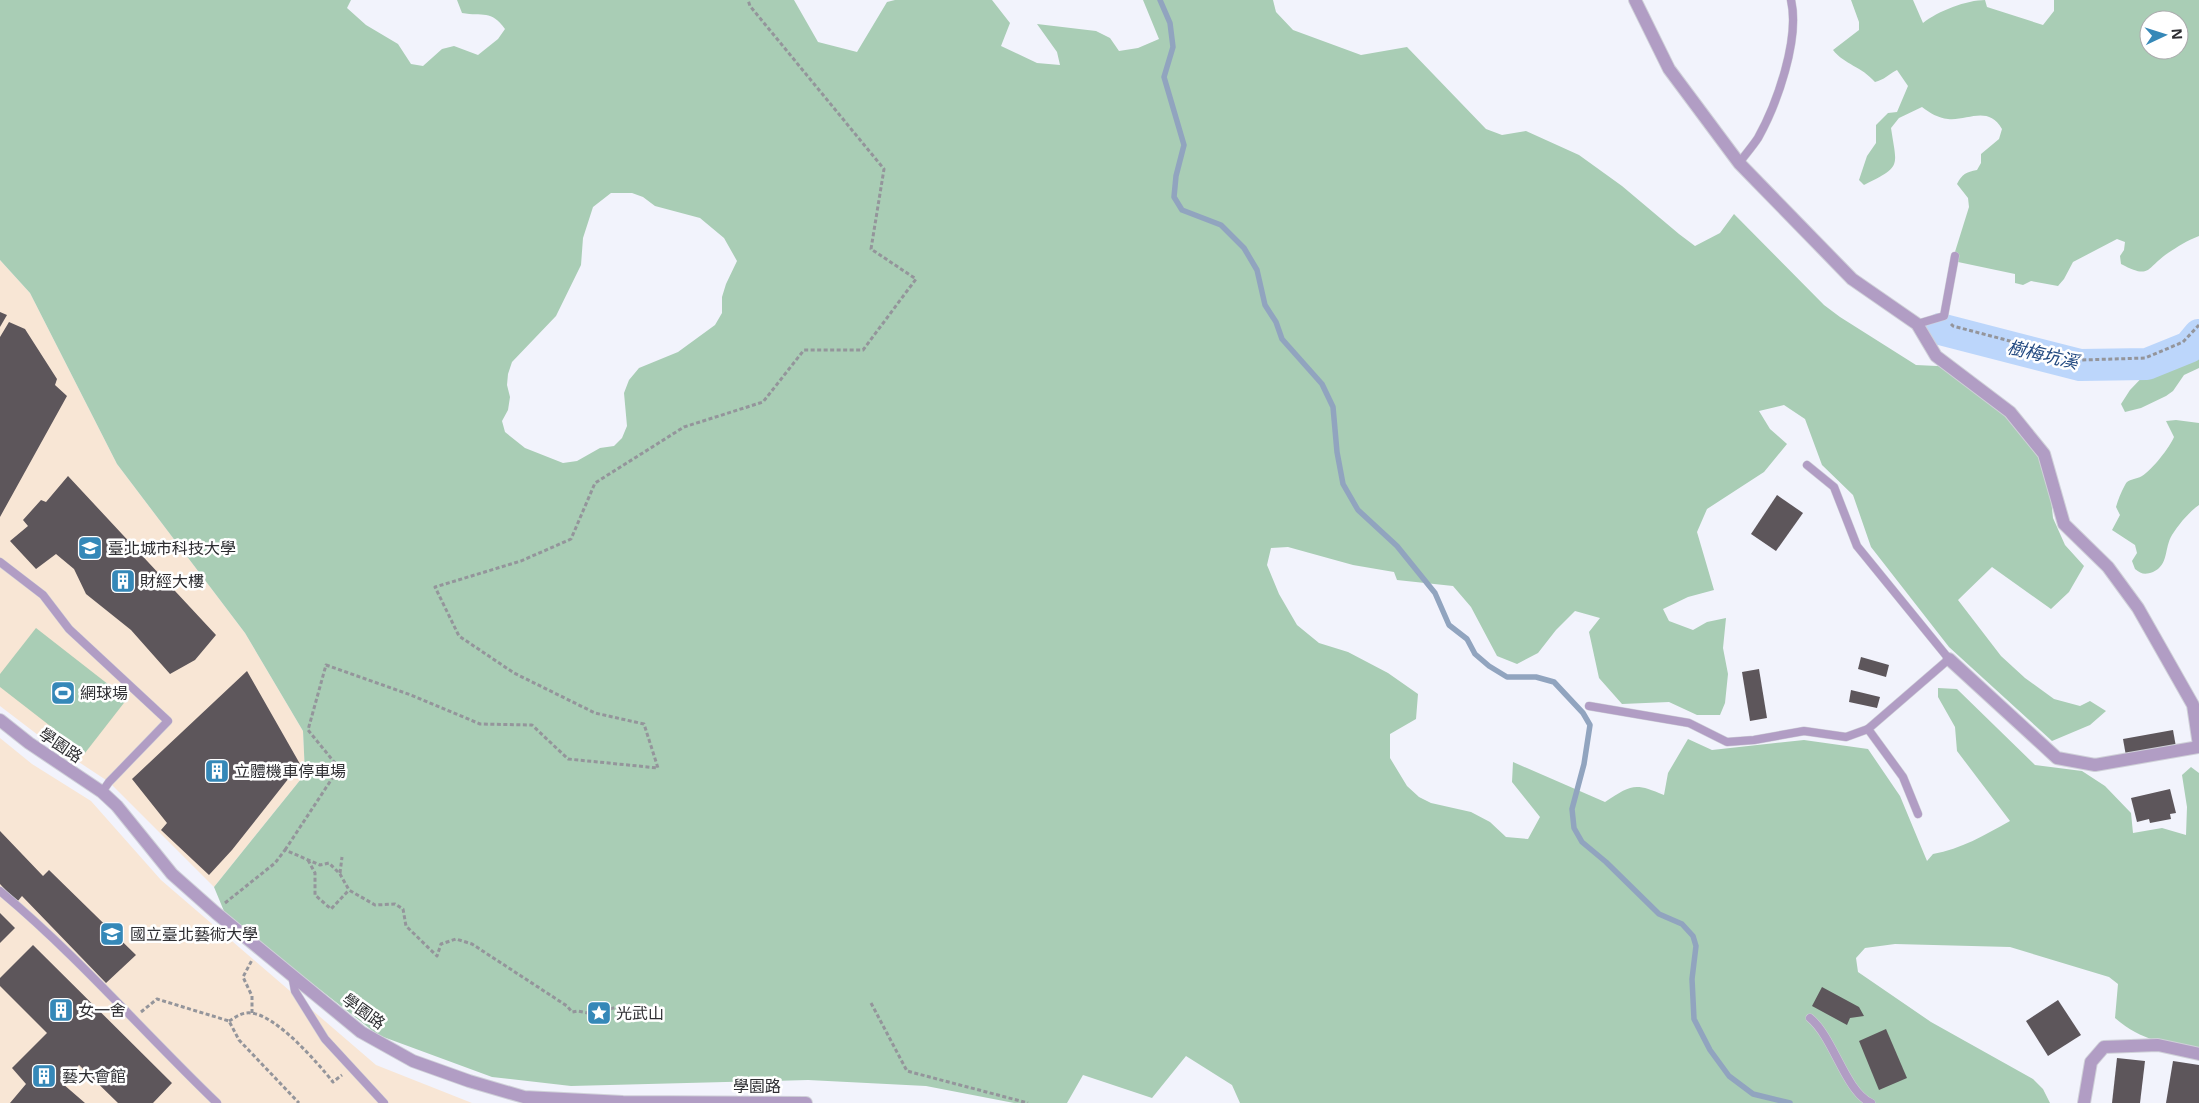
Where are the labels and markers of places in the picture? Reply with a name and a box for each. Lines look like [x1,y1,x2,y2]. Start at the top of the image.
school or university icon: 臺北城市科技大學 [77,535,103,561]
place label: 臺北城市科技大學 [108,537,236,559]
building icon: 財經大樓 [110,568,136,594]
place label: 財經大樓 [140,570,204,592]
sports icon: 網球場 [50,680,76,706]
place label: 網球場 [80,682,128,704]
building icon: 立體機車停車場 [204,758,230,784]
place label: 立體機車停車場 [234,760,346,782]
school or university icon: 國立臺北藝術大學 [99,921,125,947]
place label: 國立臺北藝術大學 [130,923,258,945]
building icon: 女一舍 [48,997,74,1023]
place label: 女一舍 [78,999,126,1021]
place icon: 光武山 [586,1000,612,1026]
place label: 光武山 [616,1002,664,1024]
building icon: 藝大會館 [31,1063,57,1089]
place label: 藝大會館 [62,1065,126,1087]

